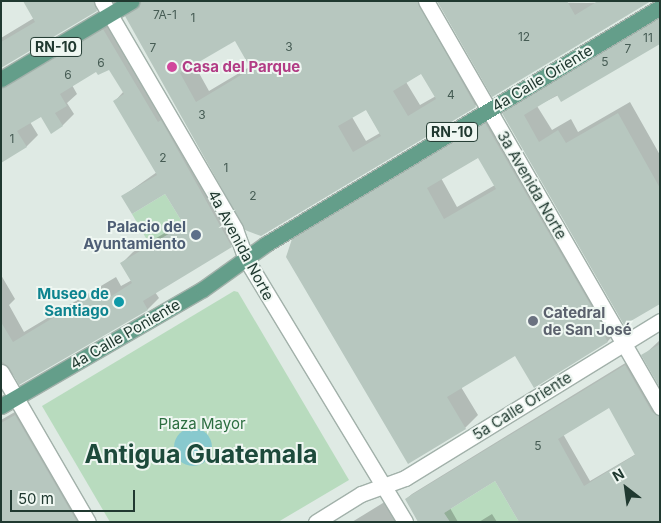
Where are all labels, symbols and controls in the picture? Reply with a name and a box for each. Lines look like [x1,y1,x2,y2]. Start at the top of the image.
house number: 7A-1 [153,8,177,22]
house number: 1 [191,11,195,25]
house number: 12 [518,30,530,44]
house number: 11 [643,31,653,45]
road number: RN-10 [30,36,82,58]
house number: 3 [285,40,293,54]
house number: 7 [150,41,156,55]
street label: 4a Calle Oriente [488,41,596,115]
house number: 7 [625,42,631,56]
house number: 5 [601,55,609,69]
house number: 6 [97,56,105,70]
place label: Casa del Parque [182,58,300,76]
marker: Casa del Parque [166,61,178,73]
house number: 6 [64,68,72,82]
house number: 4 [447,88,455,102]
house number: 3 [198,108,206,122]
road number: RN-10 [426,120,478,144]
street label: 3a Avenida Norte [494,128,570,242]
house number: 1 [10,132,14,146]
house number: 2 [159,151,167,165]
house number: 1 [224,161,228,175]
street label: 4a Avenida Norte [204,187,278,303]
house number: 2 [249,189,257,203]
place label: Palacio del Ayuntamiento [83,217,186,252]
marker: Palacio del Ayuntamiento [190,229,202,241]
place label: Museo de Santiago [37,284,109,319]
street label: 4a Calle Poniente [67,295,183,373]
marker: Museo de Santiago [113,296,125,308]
place label: Catedral de San José [543,303,632,338]
marker: Catedral de San José [527,315,539,327]
street label: 5a Calle Oriente [469,368,575,444]
park label: Plaza Mayor [158,415,246,433]
district label: Antigua Guatemala [84,439,318,469]
house number: 5 [534,439,542,453]
north arrow [601,463,651,513]
text: N [609,465,627,485]
scale bar [12,480,138,512]
text: 50 m [18,489,54,508]

